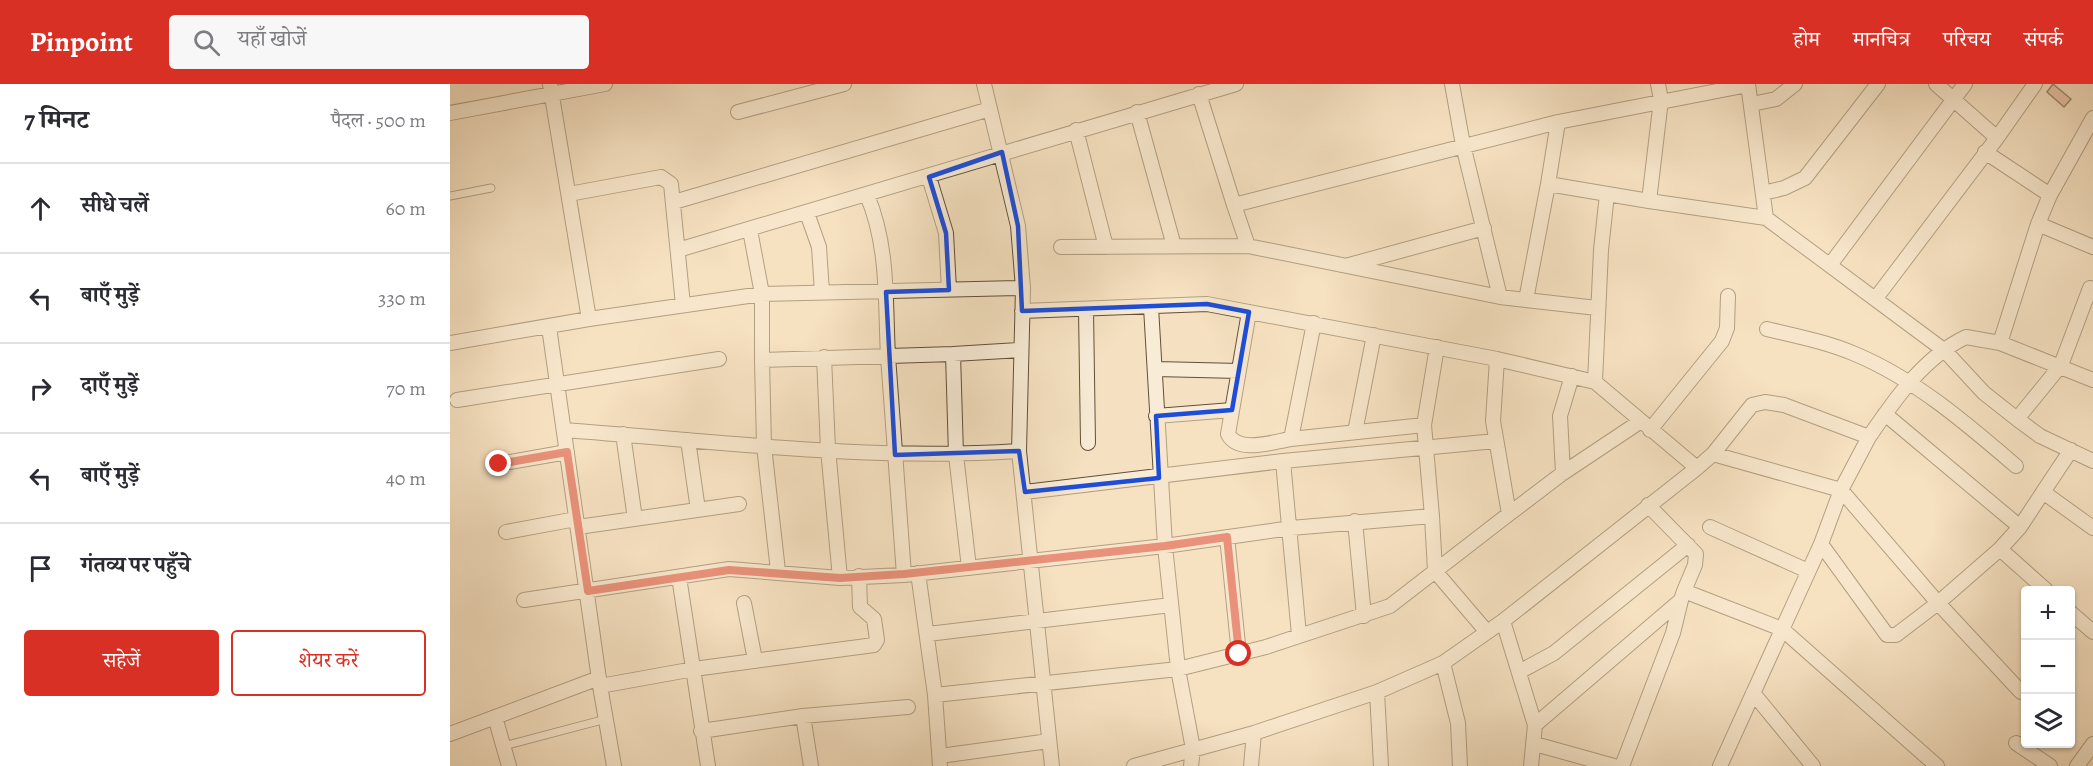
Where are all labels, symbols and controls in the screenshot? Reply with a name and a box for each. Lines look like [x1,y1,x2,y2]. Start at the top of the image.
search box [169,15,589,69]
text: Pinpoint [30,23,133,61]
text: यहाँ खोजें [238,24,307,54]
text: होम [1793,25,1820,53]
text: मानचित्र [1853,25,1910,53]
text: परिचय [1943,25,1991,53]
text: संपर्क [2024,25,2063,53]
icon: search [190,26,223,59]
text: 7 मिनट [24,102,89,137]
text: पैदल · 500 m [331,107,426,134]
text: सीधे चलें [81,190,149,220]
icon: ahead [24,192,57,225]
text: 60 m [386,195,426,222]
text: बाएँ मुड़ें [81,280,139,310]
icon: left [24,282,57,315]
text: 330 m [378,285,426,312]
text: दाएँ मुड़ें [81,370,139,400]
icon: right [24,372,57,405]
text: 70 m [386,375,426,402]
route end [485,450,511,476]
text: बाएँ मुड़ें [81,460,139,490]
icon: left [24,462,57,495]
text: 40 m [386,465,426,492]
text: गंतव्य पर पहुँचे [81,550,190,580]
icon: arrive [24,552,57,585]
map controls [2021,586,2075,748]
button: + [2021,586,2075,640]
button: सहेजें [24,630,219,696]
button: शेयर करें [231,630,426,696]
route start [1225,640,1251,666]
button: − [2021,640,2075,694]
button: layers [2021,694,2075,748]

